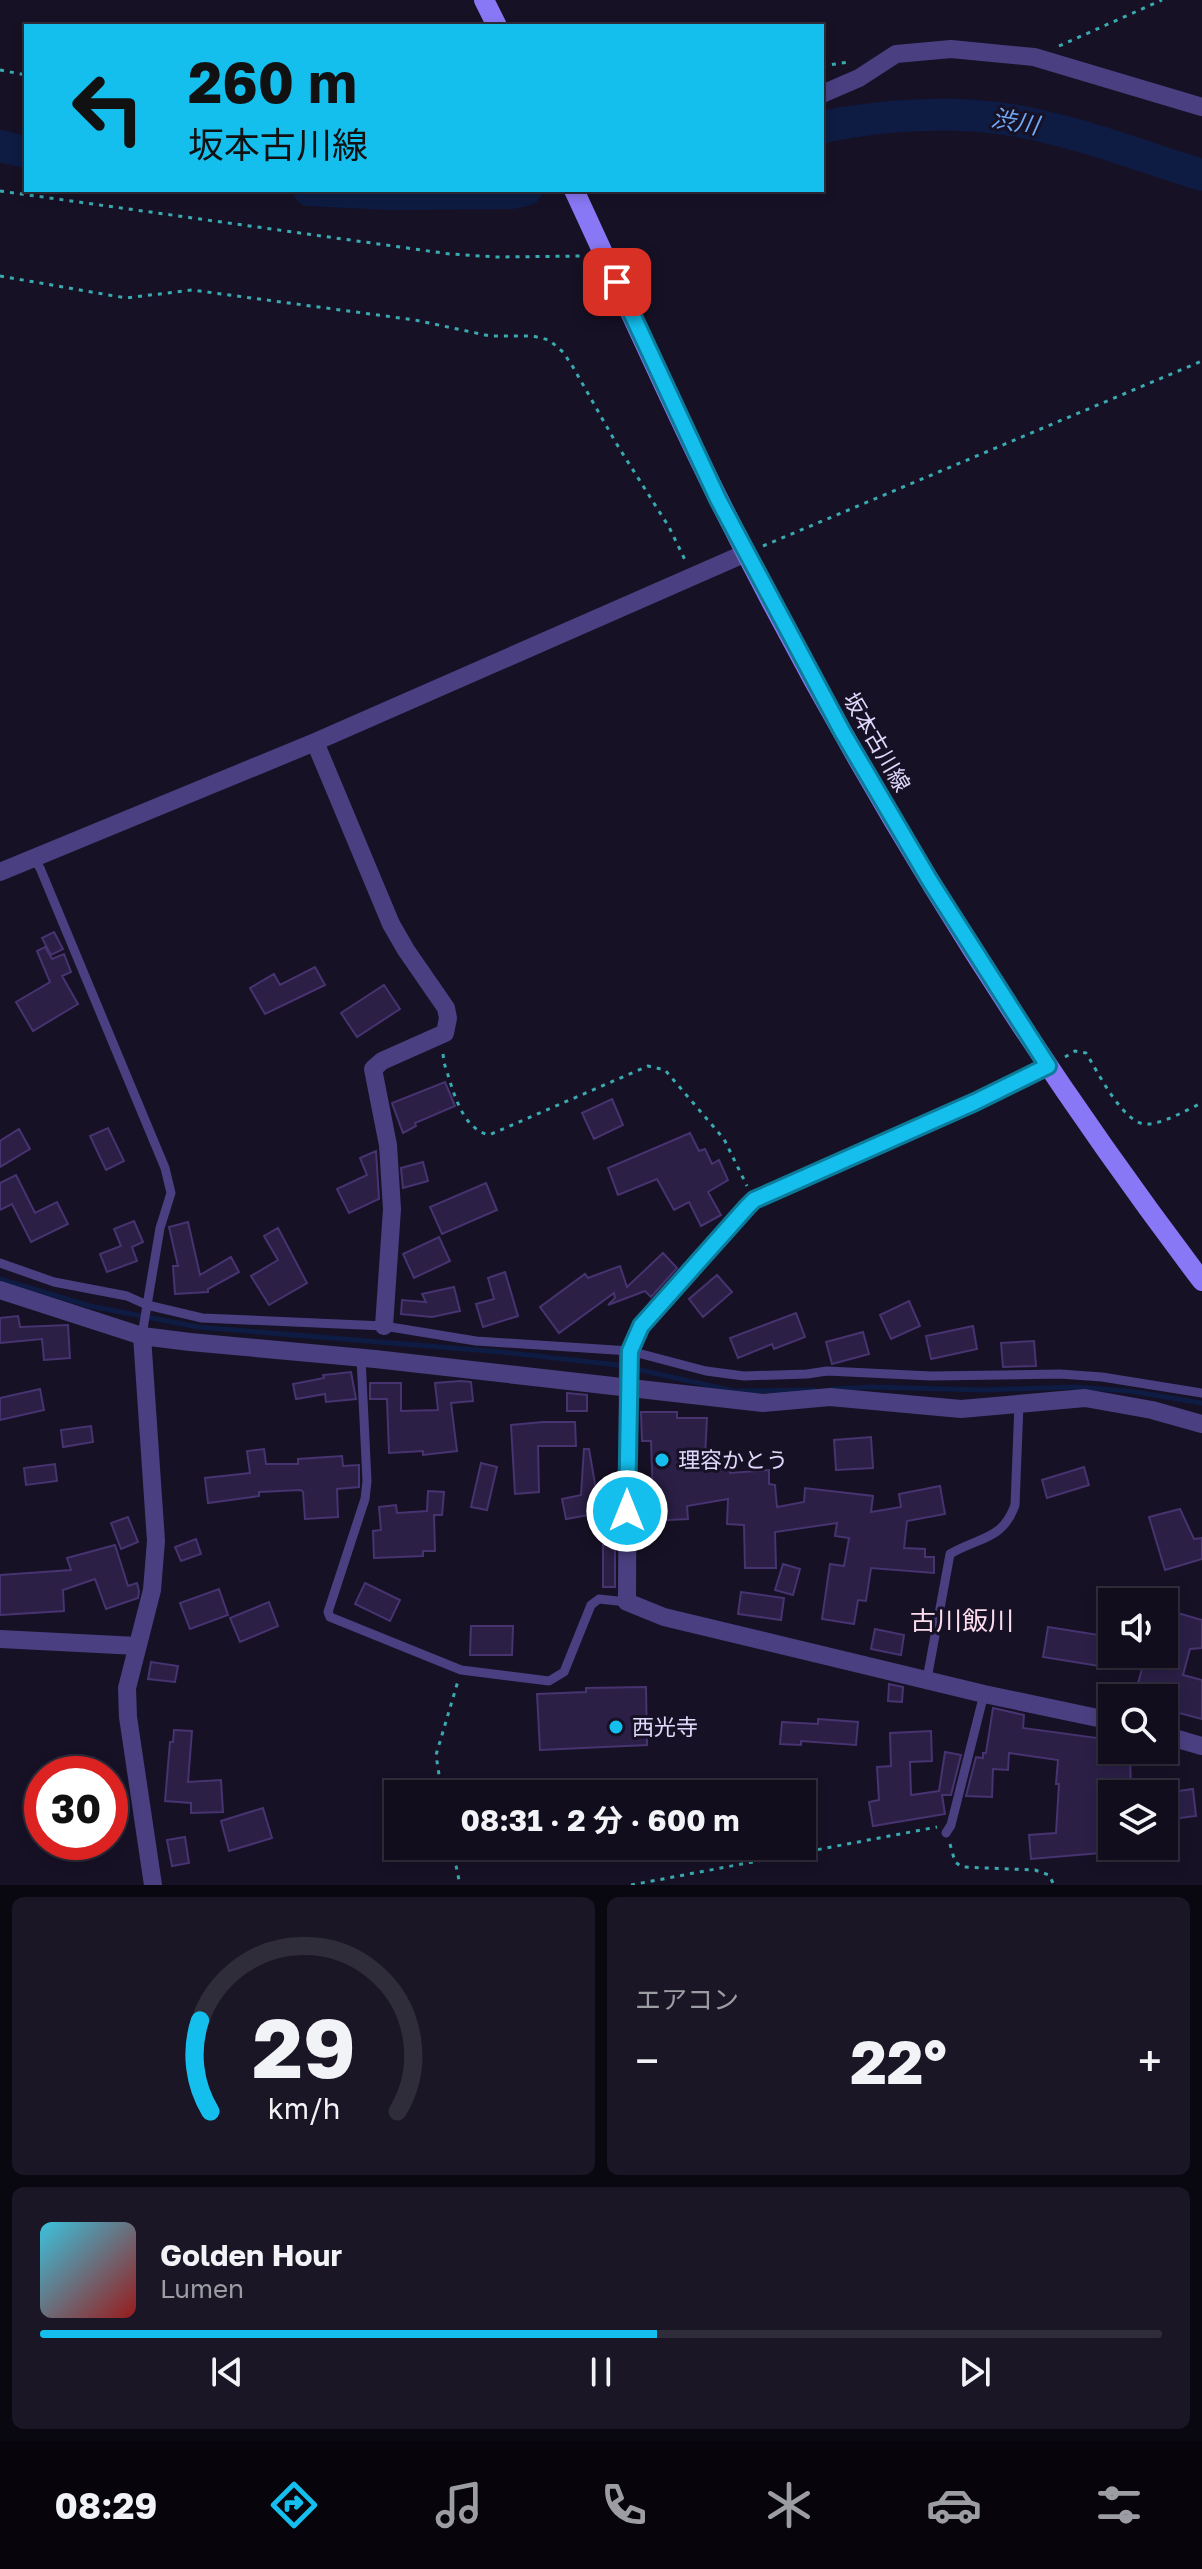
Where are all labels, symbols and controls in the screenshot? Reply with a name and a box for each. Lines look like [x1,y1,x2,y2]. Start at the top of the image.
text: 260 m [188,48,357,115]
icon: left [56,56,160,160]
water label: 渋川 [989,102,1044,139]
text: 坂本古川線 [188,123,368,166]
pin [583,248,651,316]
icon: arrive [595,260,639,304]
street label: 坂本古川線 [838,687,917,796]
place label: 理容かとう [678,1446,788,1473]
marker: 理容かとう [653,1451,671,1469]
position arrow [585,1469,669,1553]
map controls [1098,1588,1178,1860]
button: sound [1098,1588,1178,1668]
district label: 古川飯川 [910,1605,1014,1636]
button: search [1098,1684,1178,1764]
place label: 西光寺 [632,1713,698,1740]
marker: 西光寺 [607,1718,625,1736]
speed limit sign: 30 [24,1756,128,1860]
button: layers [1098,1780,1178,1860]
text: 08:31 · 2 分 · 600 m [461,1802,739,1838]
text: エアコン [635,1984,739,2015]
text: 29 [252,1996,355,2096]
text: 22° [850,2025,947,2097]
text: − [635,2034,659,2087]
text: + [1138,2034,1162,2087]
text: km/h [267,2091,340,2125]
text: Golden Hour [160,2237,342,2273]
text: Lumen [160,2273,244,2304]
icon: previous [205,2350,249,2394]
icon: pause [579,2350,623,2394]
icon: next [953,2350,997,2394]
icon: directions [266,2477,322,2533]
icon: music [431,2477,487,2533]
icon: phone [596,2477,652,2533]
icon: climate [761,2477,817,2533]
icon: car [926,2477,982,2533]
icon: filters [1091,2477,1147,2533]
text: 08:29 [55,2484,157,2527]

